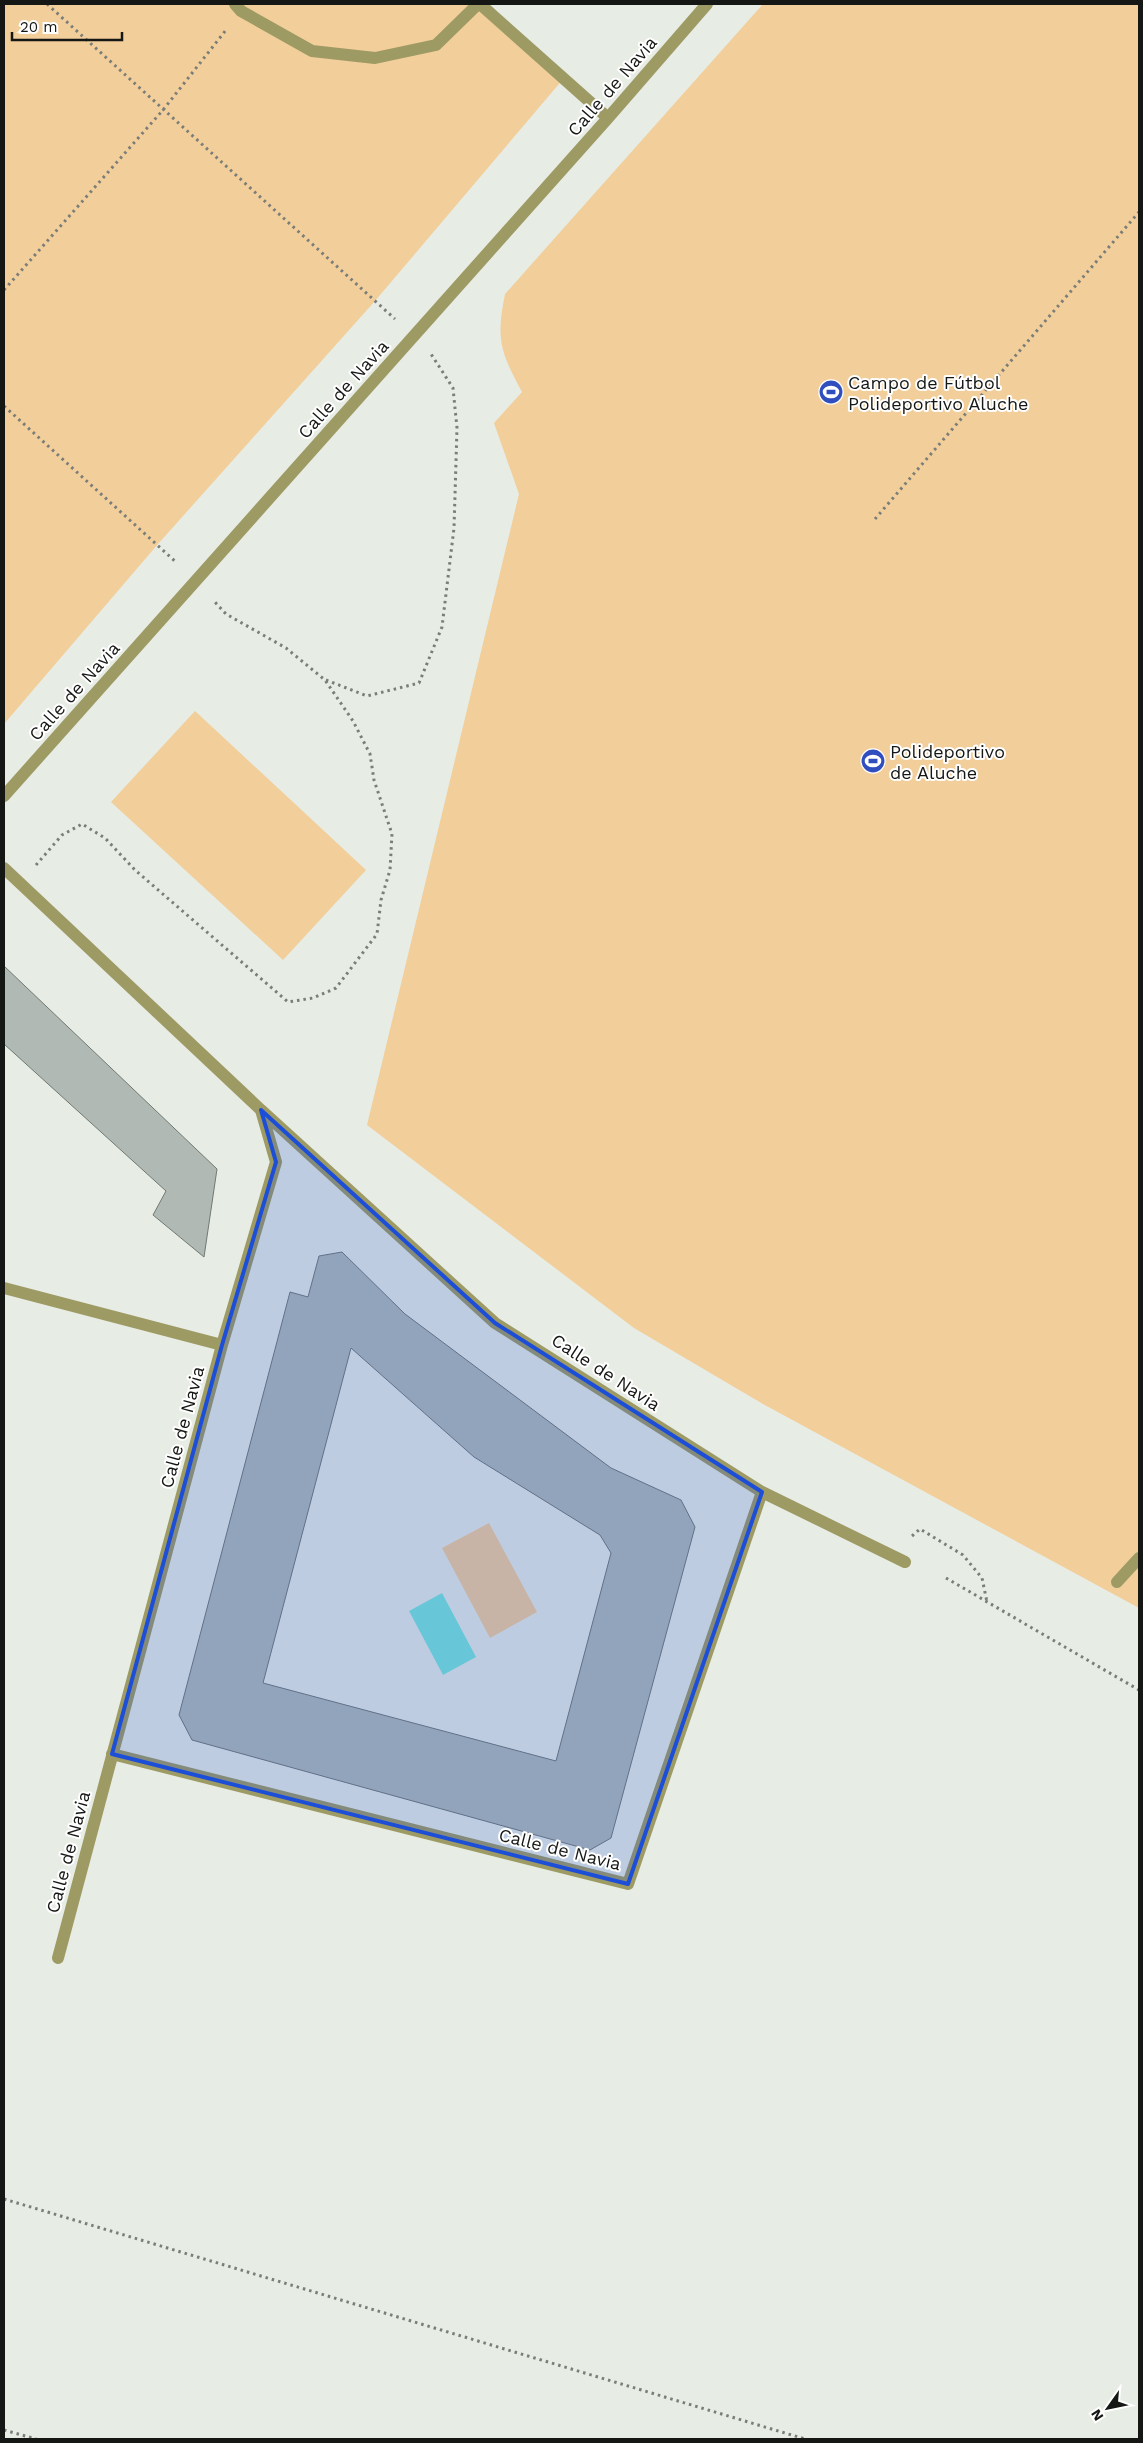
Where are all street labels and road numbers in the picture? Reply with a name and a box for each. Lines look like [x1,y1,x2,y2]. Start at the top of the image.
street label: Calle de Navia [563,32,661,140]
street label: Calle de Navia [293,335,393,443]
street label: Calle de Navia [24,637,124,745]
street label: Calle de Navia [548,1329,664,1415]
street label: Calle de Navia [156,1364,208,1490]
street label: Calle de Navia [42,1789,94,1915]
street label: Calle de Navia [497,1824,623,1874]

